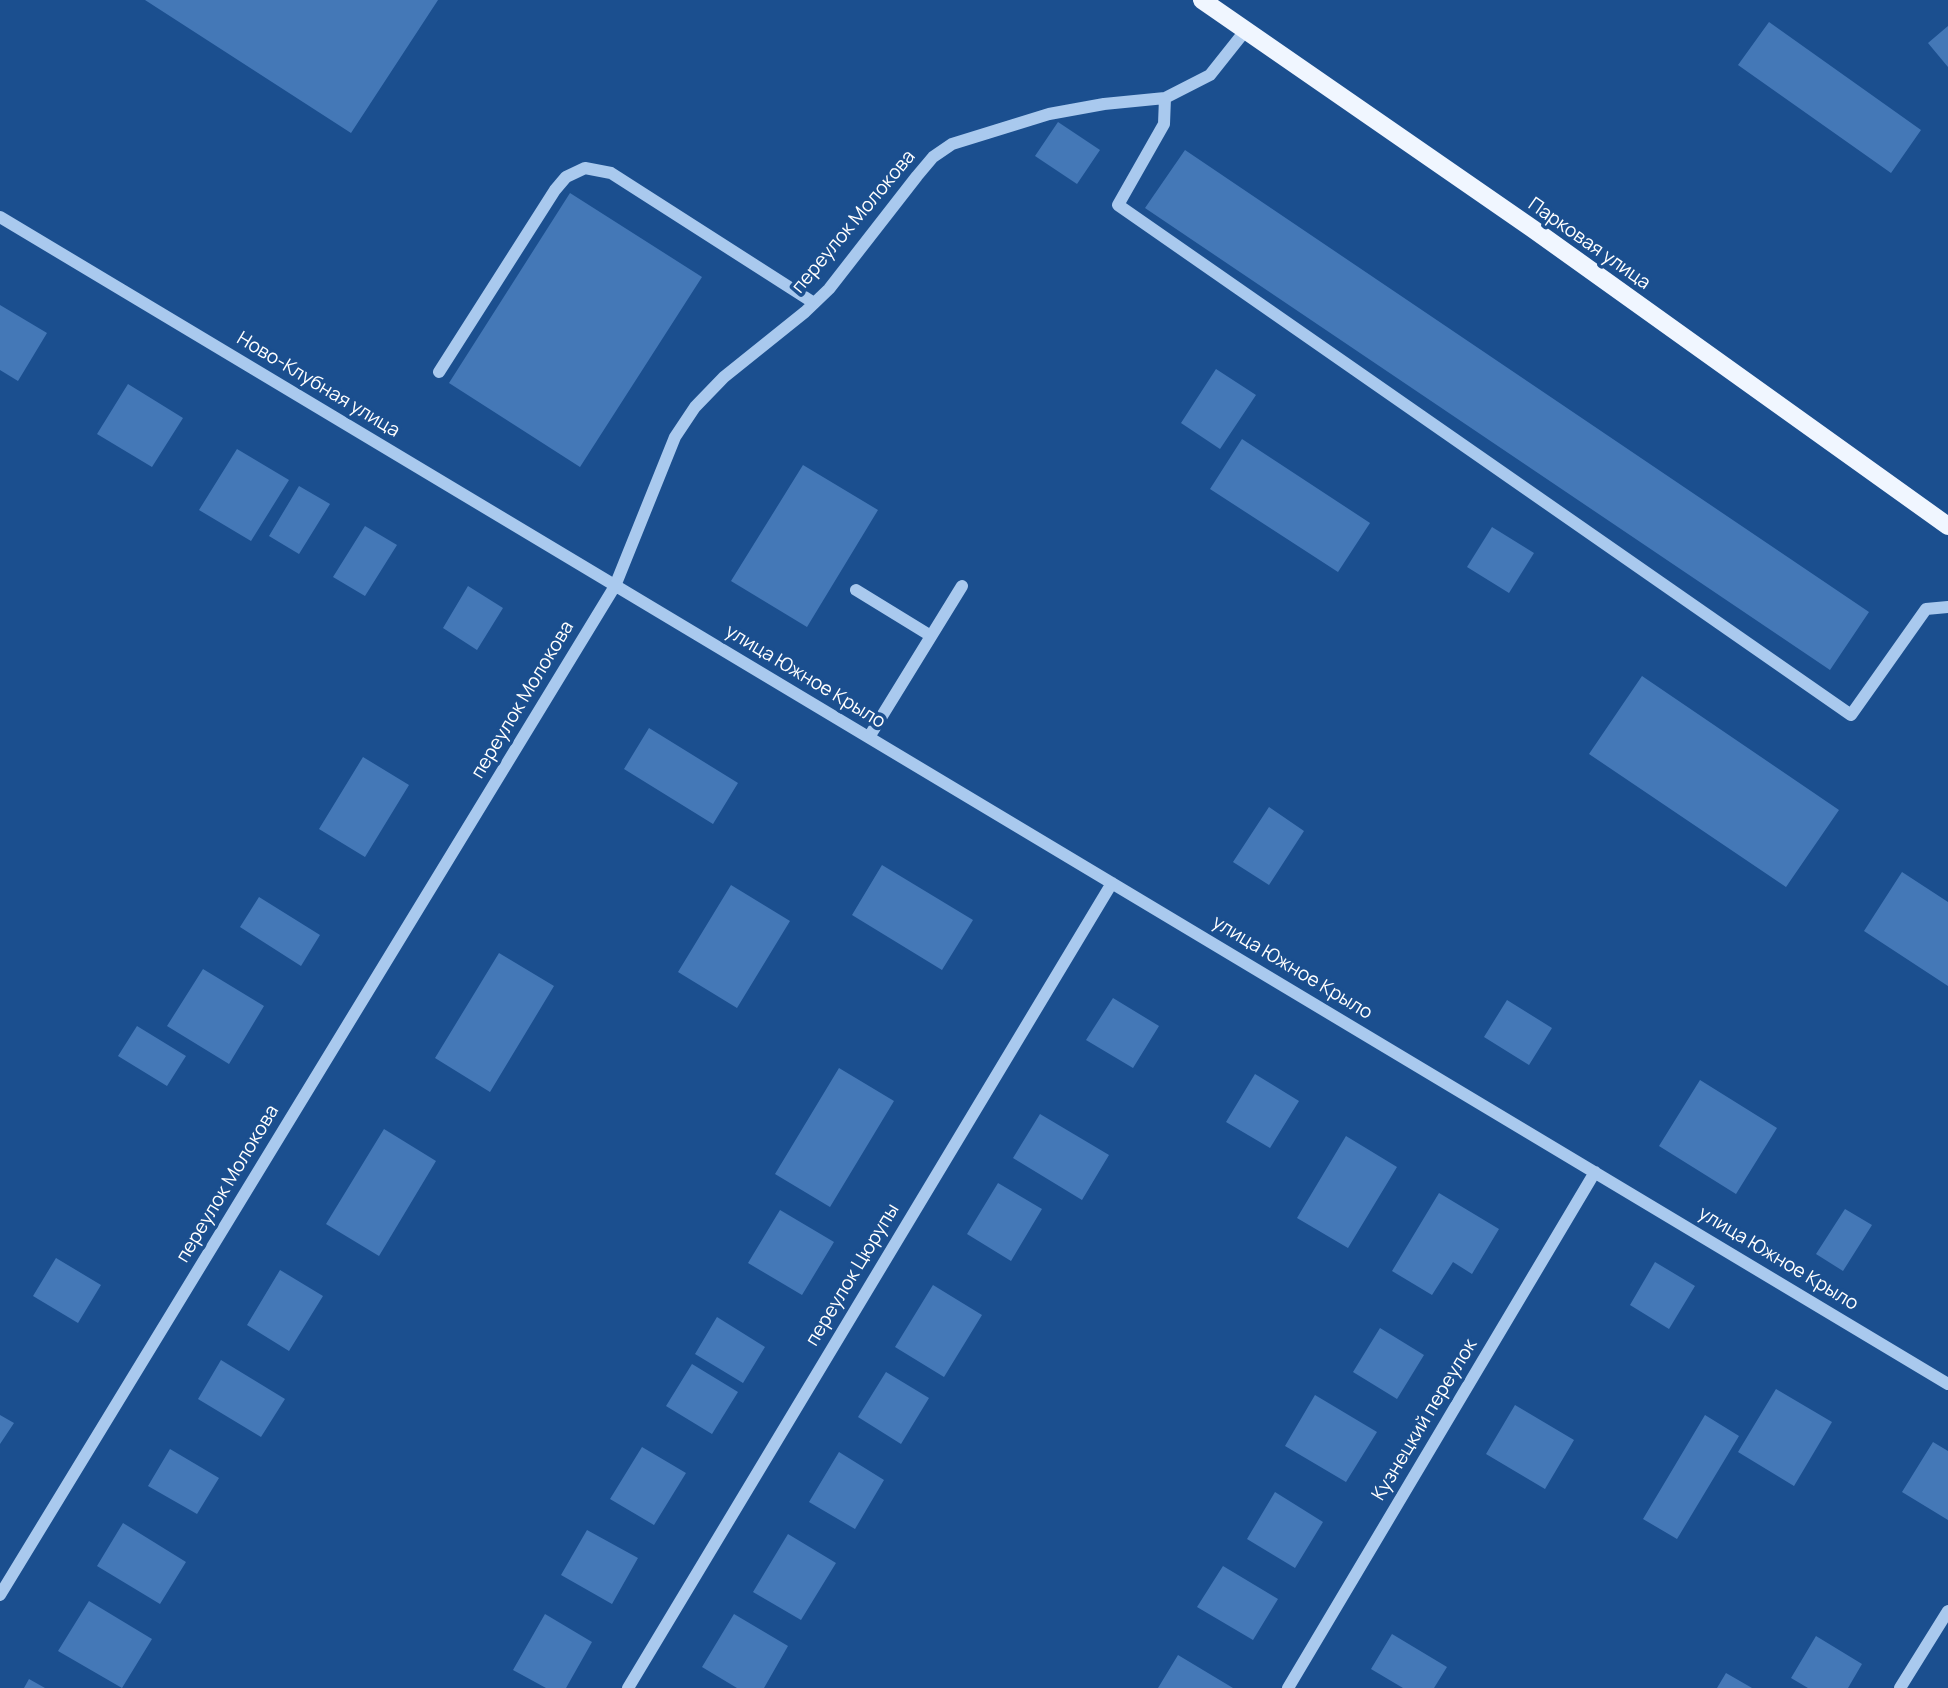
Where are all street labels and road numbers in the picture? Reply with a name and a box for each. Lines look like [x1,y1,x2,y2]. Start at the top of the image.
street label: переулок Молокова [788,146,920,298]
street label: Парковая улица [1523,193,1655,295]
street label: Ново-Клубная улица [232,327,404,443]
street label: переулок Молокова [467,617,579,783]
street label: улица Южное Крыло [721,620,889,734]
street label: улица Южное Крыло [1208,911,1376,1025]
street label: переулок Молокова [172,1101,284,1267]
street label: переулок Цюрупы [801,1200,905,1350]
street label: улица Южное Крыло [1694,1202,1862,1316]
street label: Кузнецкий переулок [1368,1335,1482,1505]

